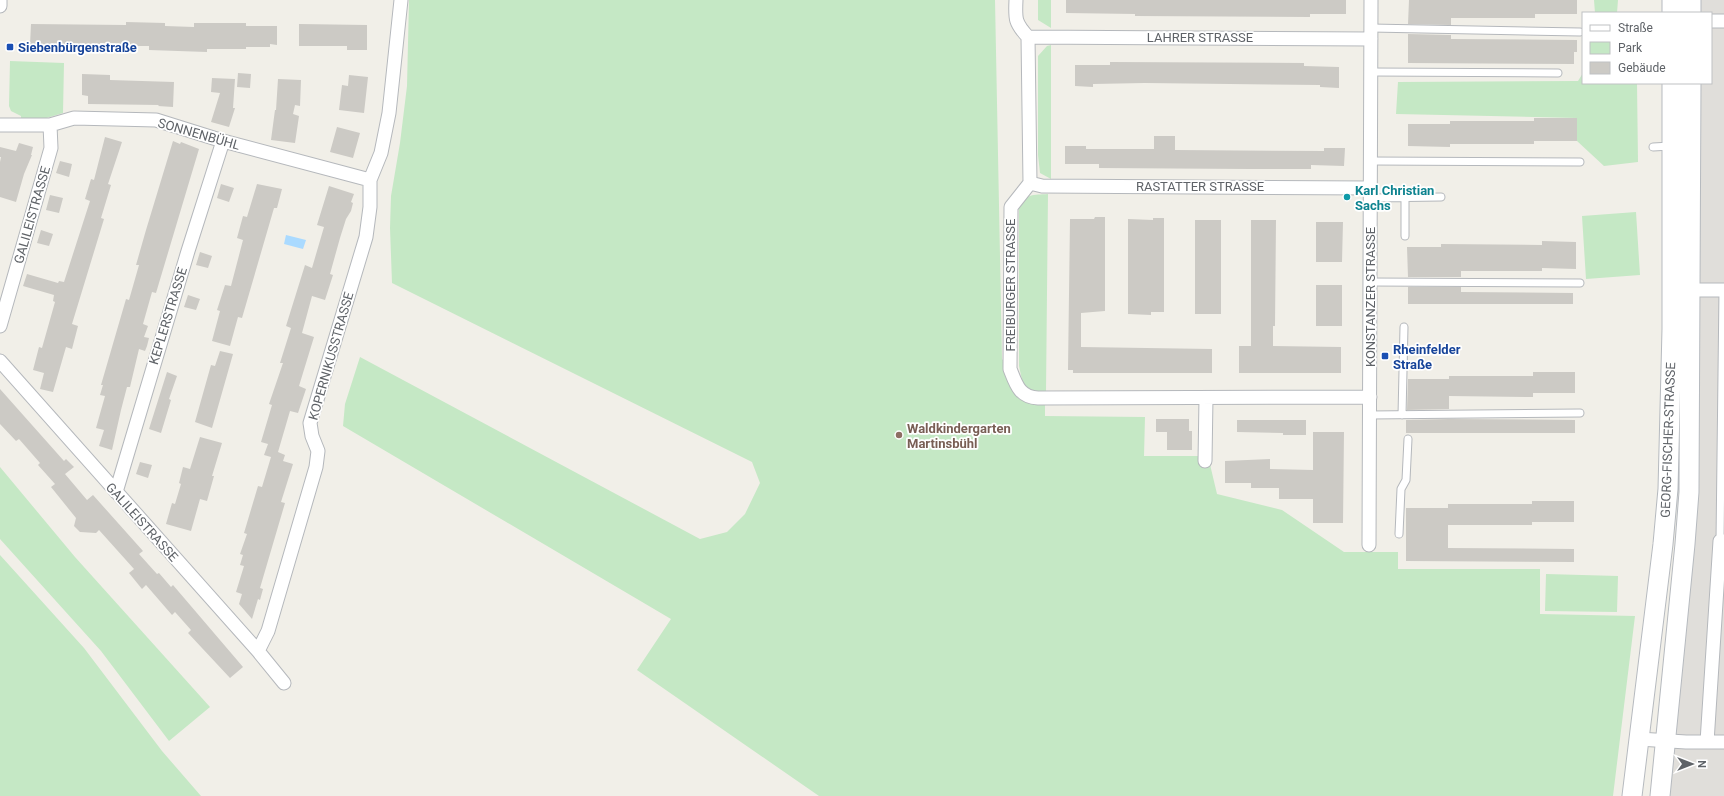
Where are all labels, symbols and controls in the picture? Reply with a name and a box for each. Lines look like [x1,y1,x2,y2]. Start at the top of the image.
legend [1582,12,1712,84]
text: Straße [1618,21,1653,35]
street label: LAHRER STRASSE [1147,30,1253,45]
place label: Siebenbürgenstraße [18,40,137,55]
text: Park [1618,41,1643,55]
marker: Siebenbürgenstraße [5,42,15,52]
text: Gebäude [1618,61,1666,75]
street label: SONNENBÜHL [156,115,242,153]
street label: GALILEISTRASSE [11,165,53,265]
street label: RASTATTER STRASSE [1136,179,1264,194]
place label: Karl Christian Sachs [1355,183,1434,213]
marker: Karl Christian Sachs [1342,192,1352,202]
street label: FREIBURGER STRASSE [1003,219,1018,351]
street label: KONSTANZER STRASSE [1363,227,1378,367]
street label: KEPLERSTRASSE [146,266,190,366]
street label: KOPERNIKUSSTRASSE [306,290,356,422]
place label: Rheinfelder Straße [1393,342,1461,372]
marker: Rheinfelder Straße [1380,351,1390,361]
street label: GEORG-FISCHER-STRASSE [1658,362,1678,518]
place label: Waldkindergarten Martinsbühl [907,421,1011,451]
marker: Waldkindergarten Martinsbühl [894,430,904,440]
street label: GALILEISTRASSE [103,480,181,564]
north arrow [1672,744,1712,784]
text: N [1695,760,1708,768]

